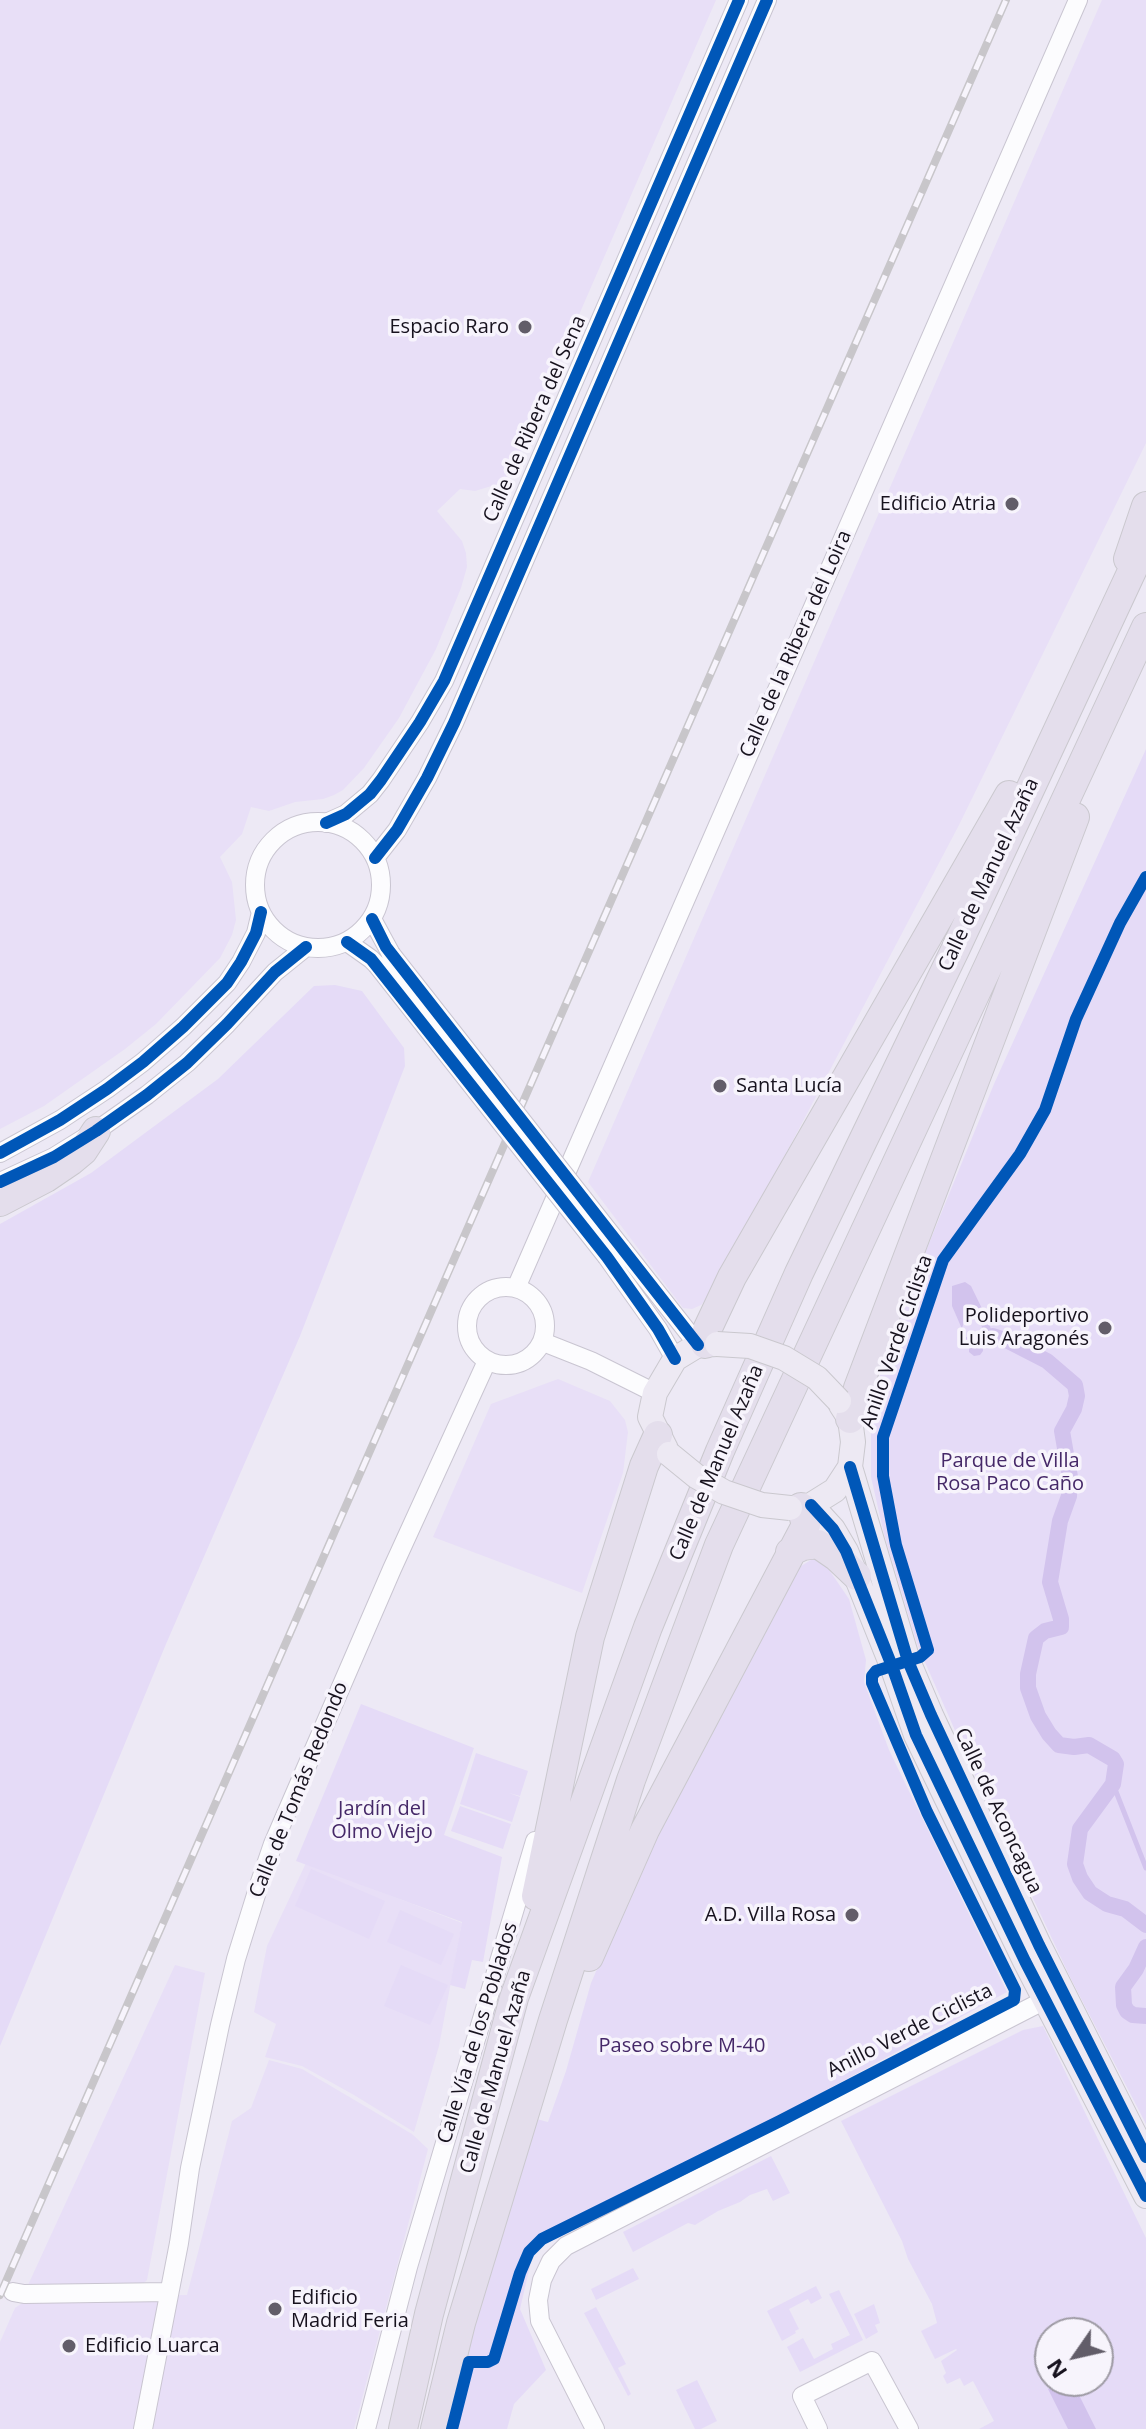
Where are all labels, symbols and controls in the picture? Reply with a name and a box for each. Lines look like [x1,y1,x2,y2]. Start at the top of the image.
street label: Calle de Ribera del Sena [479,312,591,526]
place label: Espacio Raro [389,315,509,339]
marker: Espacio Raro [516,318,534,336]
place label: Edificio Atria [880,492,996,516]
marker: Edificio Atria [1003,495,1021,513]
street label: Calle de la Ribera del Loira [735,527,857,761]
street label: Calle de Manuel Azaña [934,775,1044,975]
place label: Santa Lucía [736,1074,842,1098]
marker: Santa Lucía [711,1077,729,1095]
street label: Anillo Verde Ciclista [856,1252,938,1432]
place label: Polideportivo Luis Aragonés [959,1304,1089,1351]
marker: Polideportivo Luis Aragonés [1096,1319,1114,1337]
street label: Calle de Manuel Azaña [665,1361,769,1565]
park label: Parque de Villa Rosa Paco Caño [936,1449,1084,1496]
street label: Calle de Tomás Redondo [245,1679,353,1901]
street label: Calle de Aconcagua [949,1724,1047,1898]
park label: Jardín del Olmo Viejo [331,1797,433,1844]
place label: A.D. Villa Rosa [705,1903,836,1927]
marker: A.D. Villa Rosa [843,1906,861,1924]
street label: Calle Vía de los Poblados [433,1919,523,2147]
street label: Calle de Manuel Azaña [455,1968,537,2176]
street label: Anillo Verde Ciclista [823,1979,997,2083]
park label: Paseo sobre M-40 [599,2034,765,2058]
place label: Edificio Madrid Feria [291,2286,409,2333]
marker: Edificio Madrid Feria [266,2300,284,2318]
north arrow [1034,2317,1114,2397]
place label: Edificio Luarca [85,2334,220,2358]
marker: Edificio Luarca [60,2337,78,2355]
text: N [1038,2354,1073,2385]

